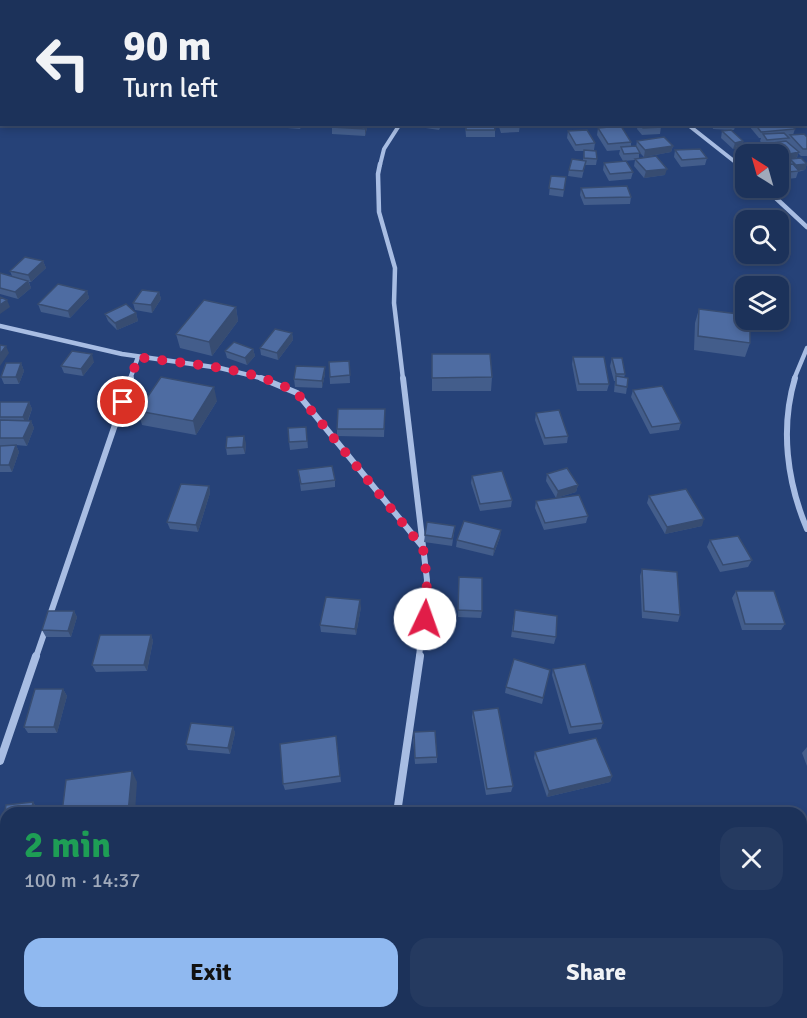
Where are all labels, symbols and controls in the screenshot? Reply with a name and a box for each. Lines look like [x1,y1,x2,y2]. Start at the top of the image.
text: 90 m [123,21,212,72]
icon: left [24,24,102,102]
text: Turn left [123,72,218,105]
north arrow [735,144,789,198]
map controls [735,144,789,330]
button: search [735,210,789,264]
button: layers [735,276,789,330]
pin [97,376,148,427]
icon: arrive [106,385,139,418]
position arrow [393,587,457,651]
text: 2 min [24,823,111,868]
button: close [720,827,783,890]
text: 100 m · 14:37 [24,868,140,893]
button: Exit [24,938,398,1007]
button: Share [410,938,783,1007]

